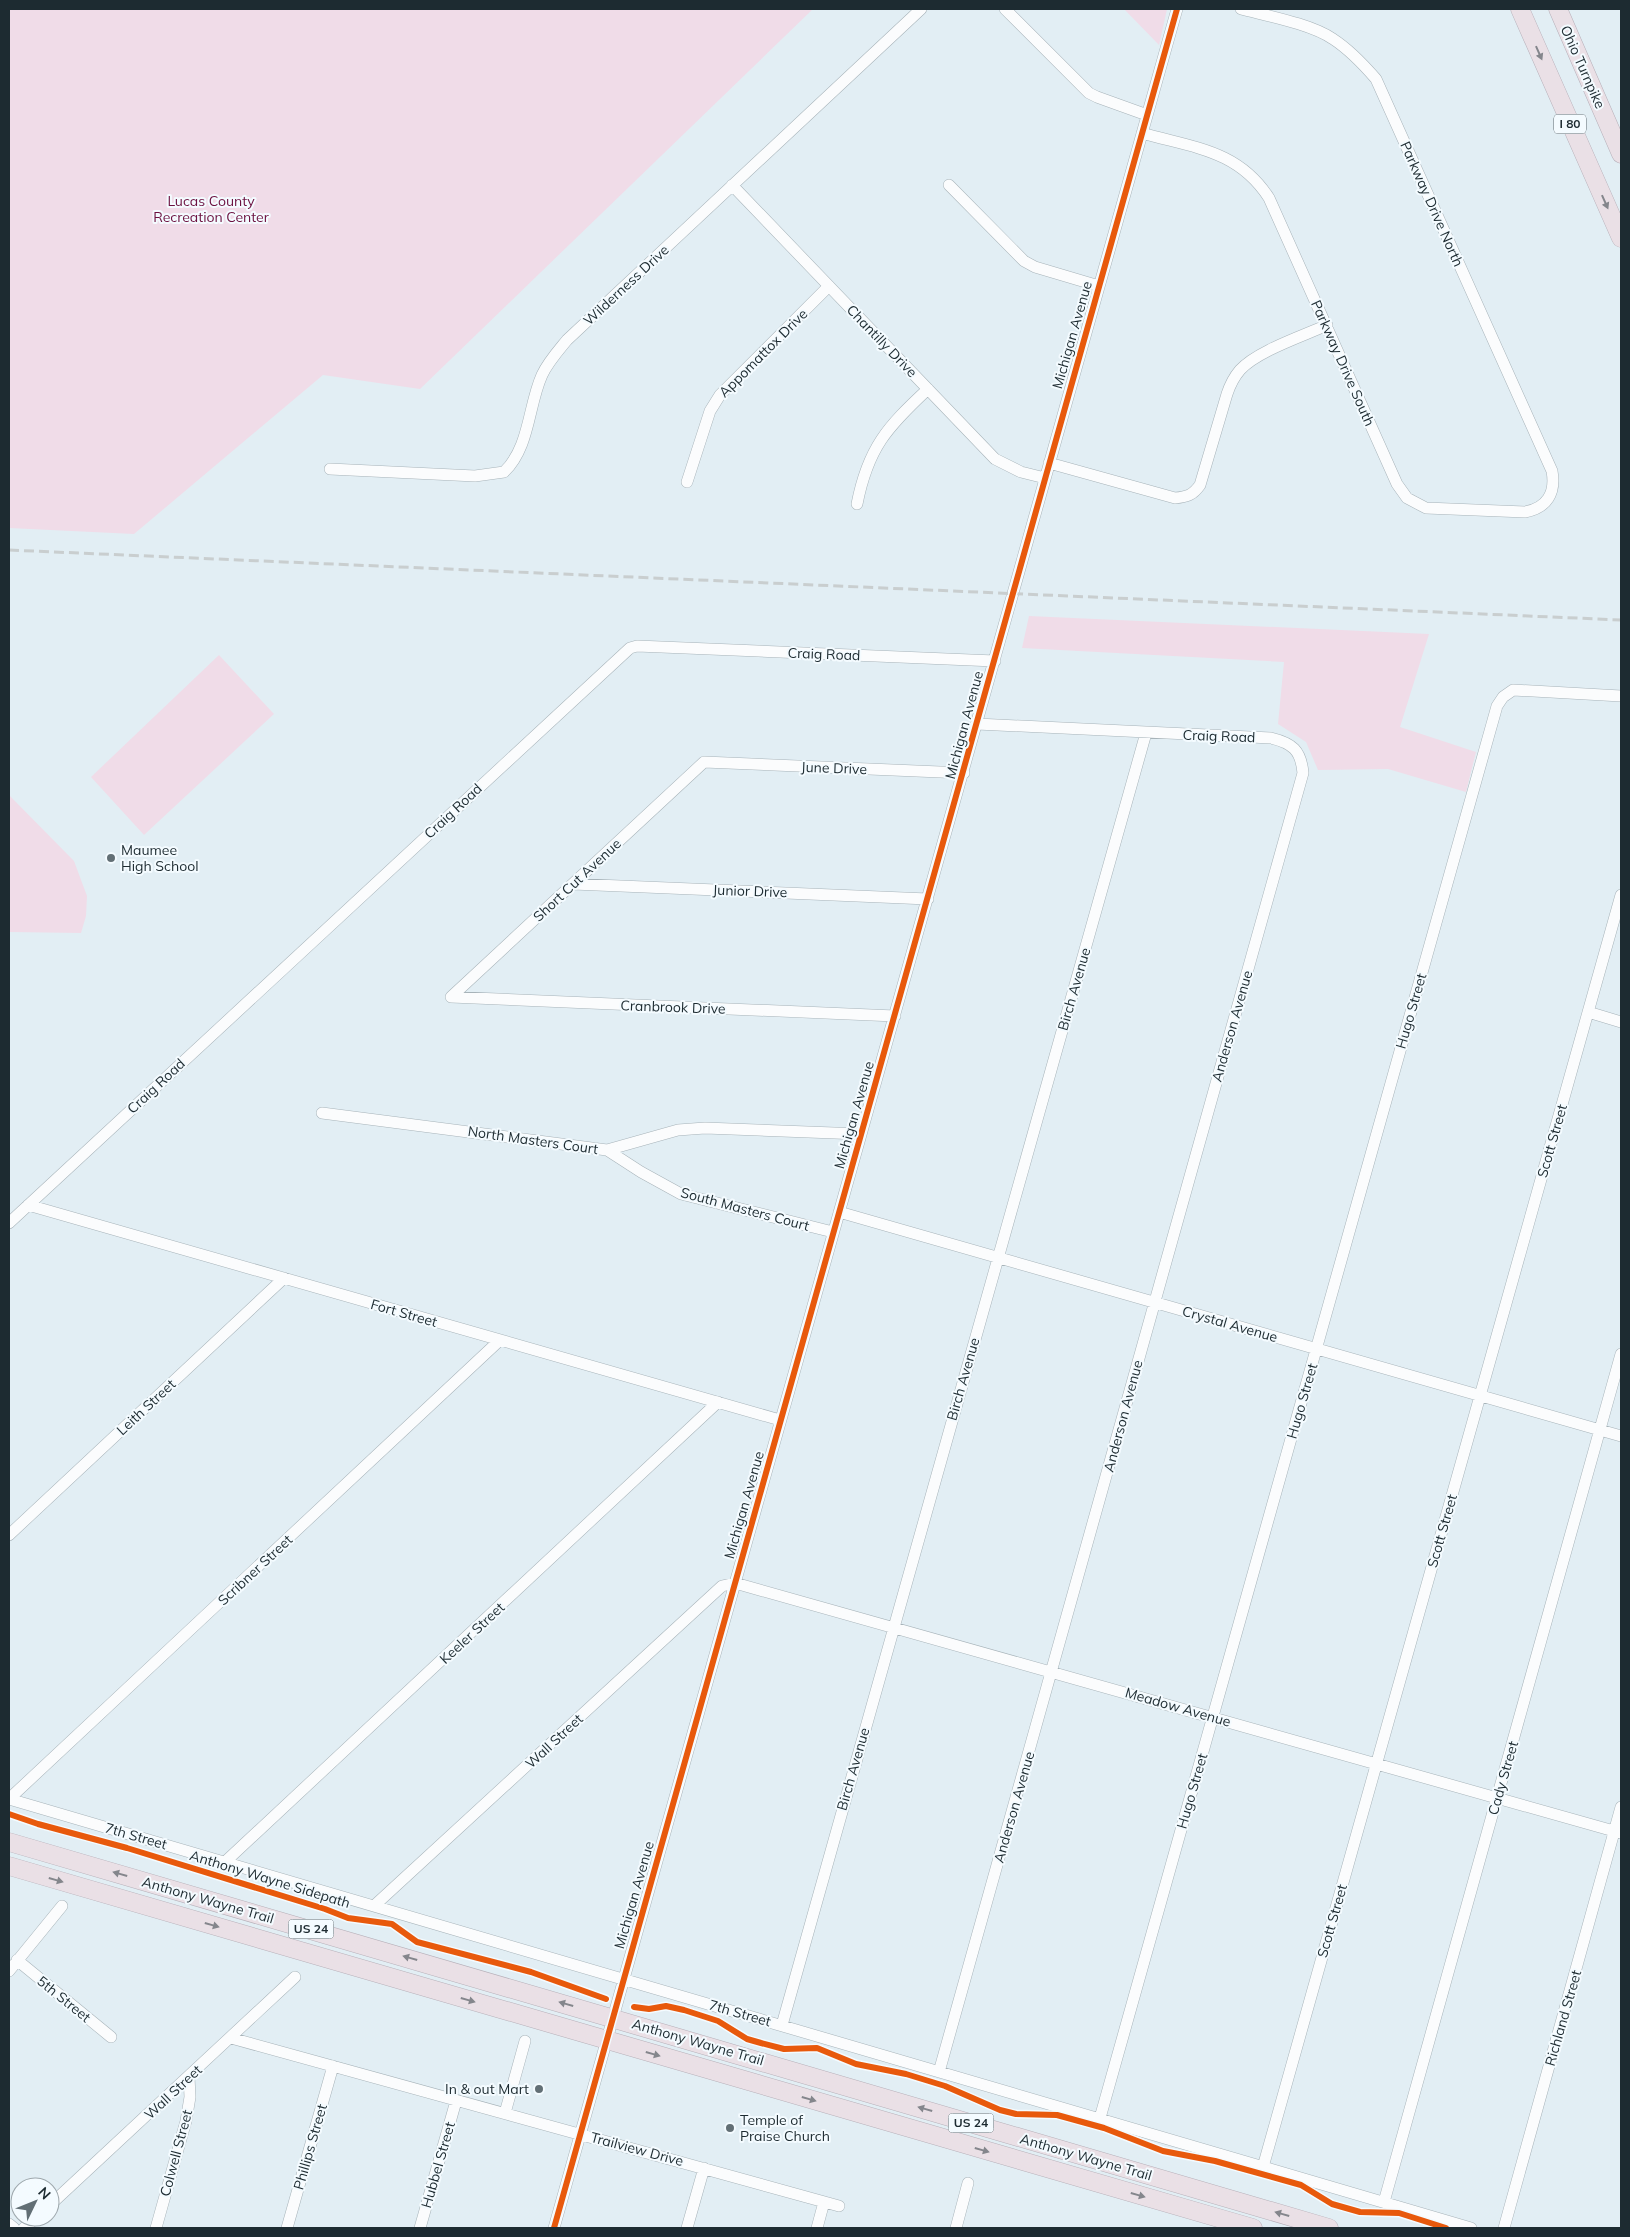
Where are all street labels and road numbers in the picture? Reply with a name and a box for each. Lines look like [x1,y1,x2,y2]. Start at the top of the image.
street label: Ohio Turnpike [1557,23,1609,111]
road number: I 80 [1554,115,1586,134]
street label: Parkway Drive North [1396,139,1468,269]
street label: Wilderness Drive [579,241,673,329]
street label: Michigan Avenue [1048,279,1096,391]
street label: Parkway Drive South [1307,297,1379,429]
street label: Chantilly Drive [843,301,921,381]
street label: Appomattox Drive [715,305,811,401]
street label: Craig Road [787,644,861,664]
street label: Michigan Avenue [941,669,987,781]
street label: Craig Road [1182,726,1256,746]
street label: June Drive [801,758,867,778]
street label: Craig Road [420,780,486,842]
street label: Short Cut Avenue [529,835,625,925]
street label: Junior Drive [712,881,788,901]
street label: Birch Avenue [1054,945,1094,1033]
street label: Anderson Avenue [1207,968,1257,1084]
street label: Hugo Street [1392,971,1430,1051]
street label: Cranbrook Drive [620,996,726,1018]
street label: Craig Road [123,1055,189,1117]
street label: Michigan Avenue [830,1059,878,1171]
street label: Scott Street [1533,1102,1571,1180]
street label: North Masters Court [467,1122,599,1158]
street label: South Masters Court [679,1183,811,1235]
street label: Fort Street [369,1295,439,1331]
street label: Crystal Avenue [1180,1302,1280,1346]
street label: Birch Avenue [943,1335,983,1423]
street label: Anderson Avenue [1099,1358,1147,1474]
street label: Hugo Street [1283,1361,1321,1441]
street label: Leith Street [113,1375,179,1439]
street label: Michigan Avenue [720,1449,768,1561]
street label: Scott Street [1423,1492,1461,1570]
street label: Scribner Street [214,1531,296,1609]
street label: Keeler Street [436,1598,508,1668]
street label: Meadow Avenue [1123,1683,1233,1731]
street label: Wall Street [521,1710,587,1772]
street label: Birch Avenue [833,1725,873,1813]
street label: Cady Street [1484,1739,1522,1817]
street label: Anderson Avenue [989,1749,1039,1865]
street label: Hugo Street [1173,1751,1211,1831]
street label: 7th Street [103,1819,169,1853]
street label: Michigan Avenue [610,1839,658,1951]
street label: Anthony Wayne Sidepath [188,1846,352,1912]
street label: Anthony Wayne Trail [140,1873,276,1927]
street label: Scott Street [1313,1882,1351,1960]
road number: US 24 [288,1920,334,1938]
street label: Richland Street [1541,1968,1585,2068]
street label: 5th Street [34,1972,95,2026]
street label: 7th Street [707,1996,773,2030]
street label: Anthony Wayne Trail [630,2015,766,2069]
street label: Wall Street [140,2061,206,2123]
street label: Phillips Street [289,2102,331,2192]
street label: Colwell Street [156,2108,196,2198]
road number: US 24 [948,2114,994,2132]
street label: Hubbel Street [417,2120,459,2210]
street label: Trailview Drive [589,2128,685,2170]
street label: Anthony Wayne Trail [1018,2130,1154,2184]

